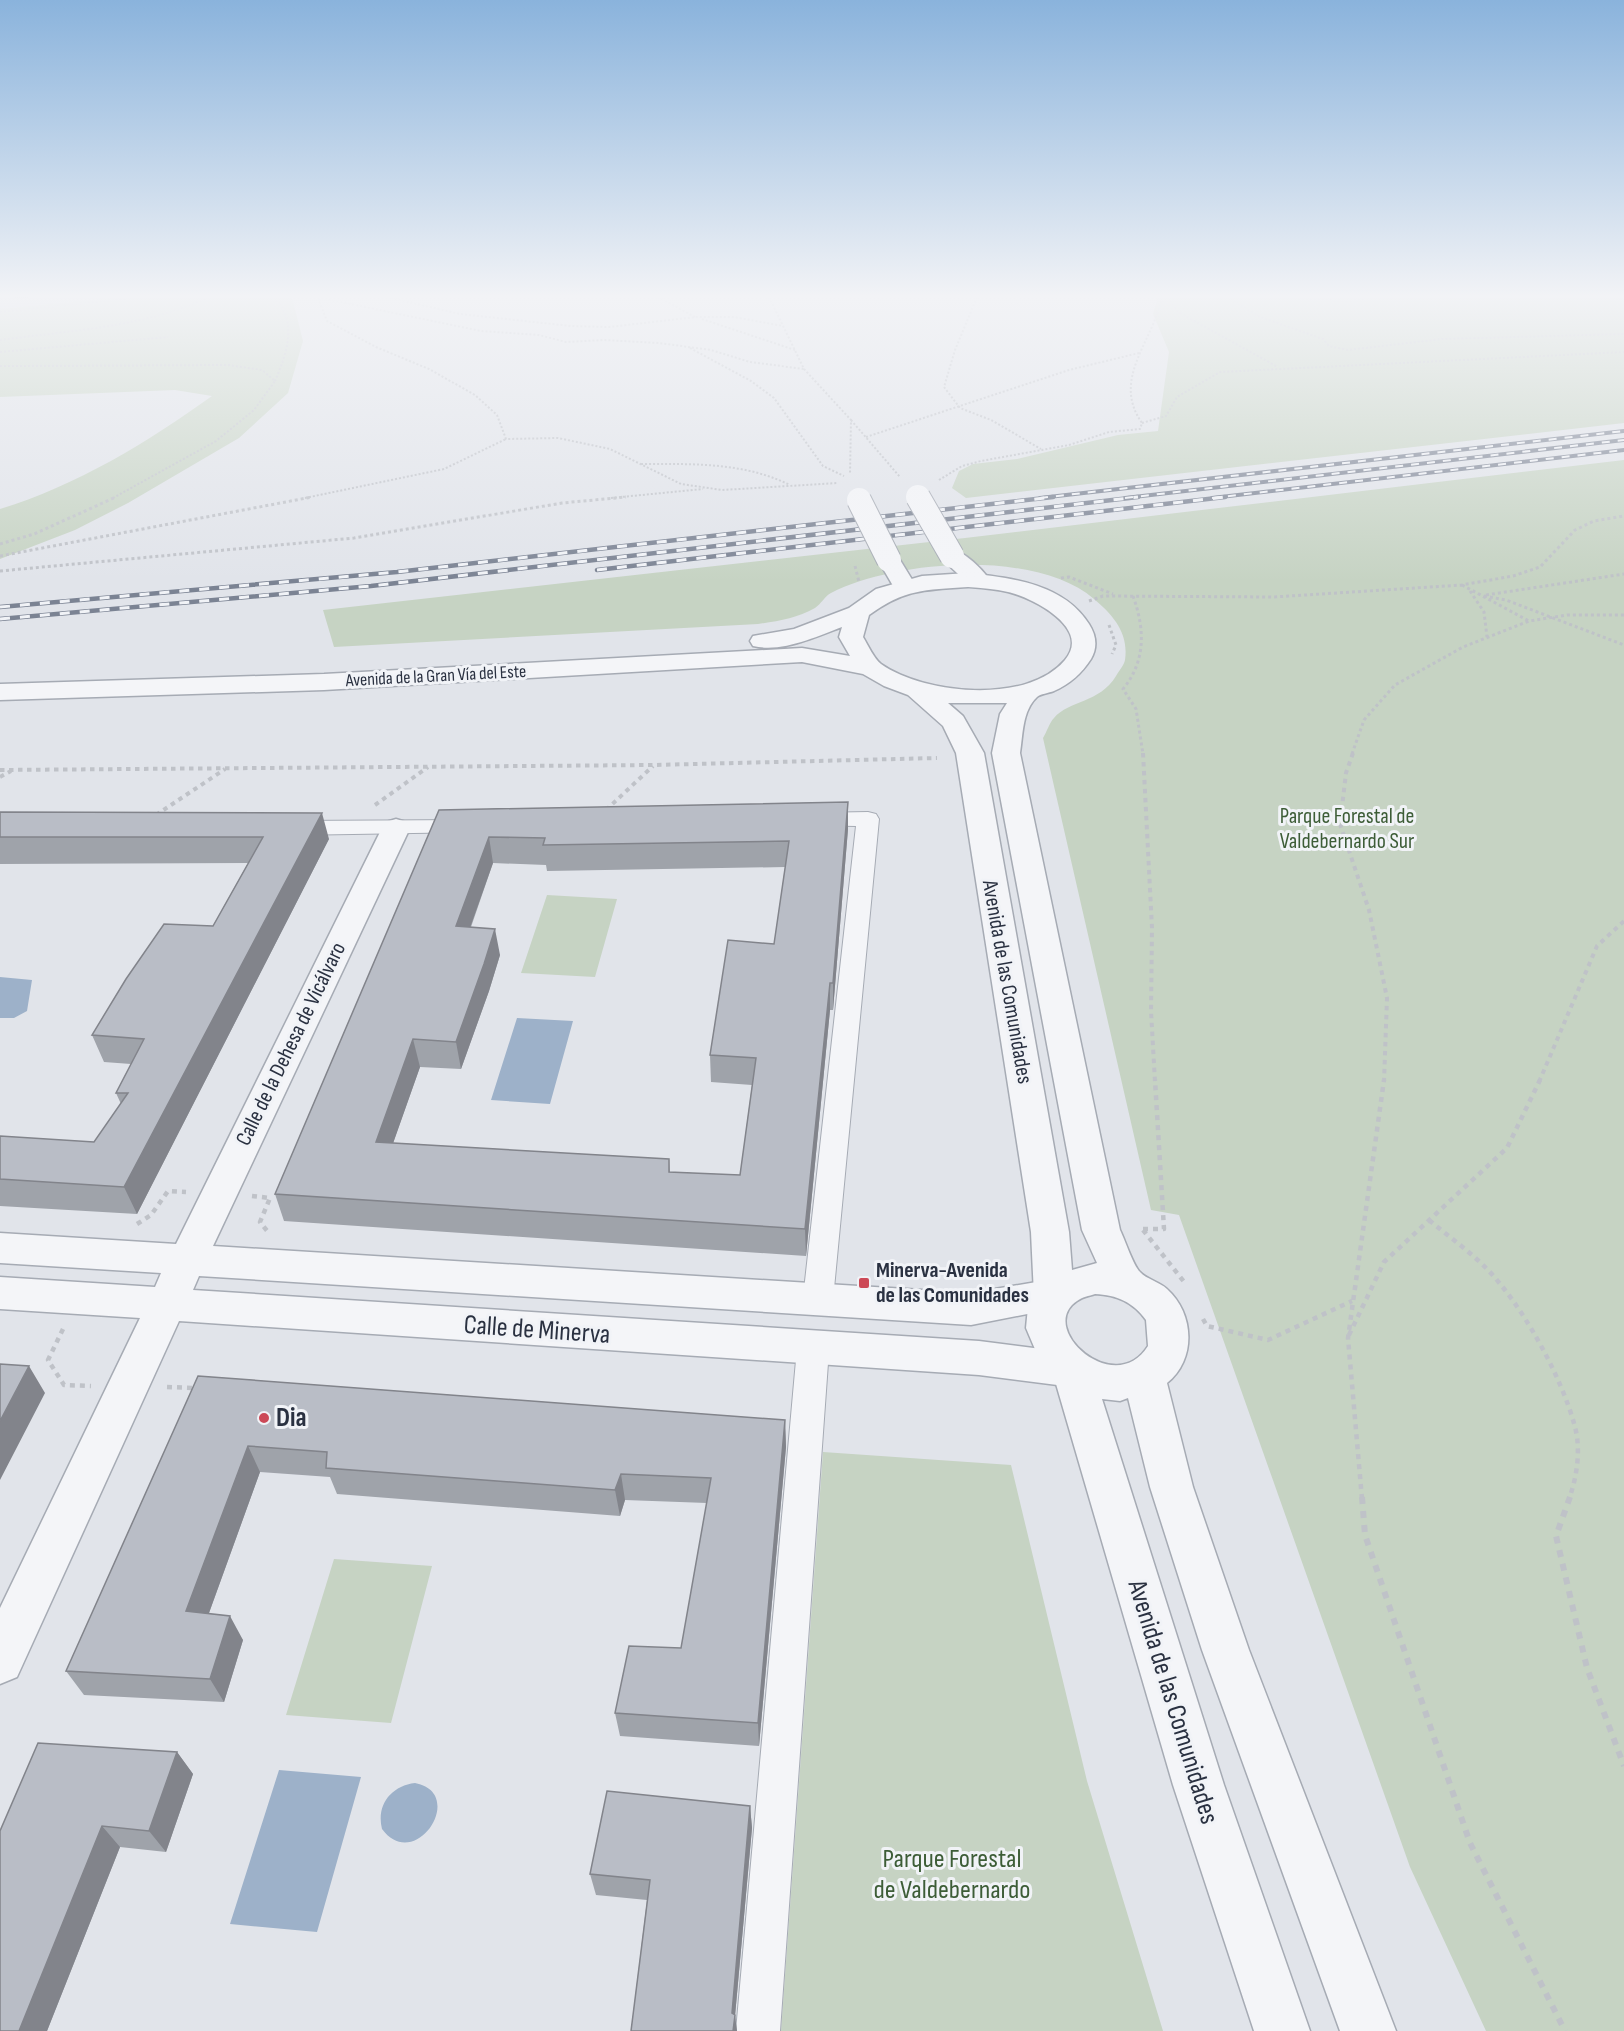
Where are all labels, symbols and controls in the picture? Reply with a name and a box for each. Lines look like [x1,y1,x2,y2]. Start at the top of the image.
street label: Avenida de la Gran Vía del Este [344,661,527,691]
park label: Parque Forestal de Valdebernardo Sur [1280,803,1414,855]
street label: Avenida de las Comunidades [976,877,1038,1086]
street label: Calle de la Dehesa de Vicálvaro [230,938,352,1150]
place label: Minerva-Avenida de las Comunidades [876,1257,1029,1309]
marker: Minerva-Avenida de las Comunidades [857,1276,871,1290]
street label: Calle de Minerva [463,1309,611,1351]
place label: Dia [276,1402,307,1434]
marker: Dia [257,1411,271,1425]
street label: Avenida de las Comunidades [1120,1575,1225,1828]
park label: Parque Forestal de Valdebernardo [874,1843,1030,1906]

